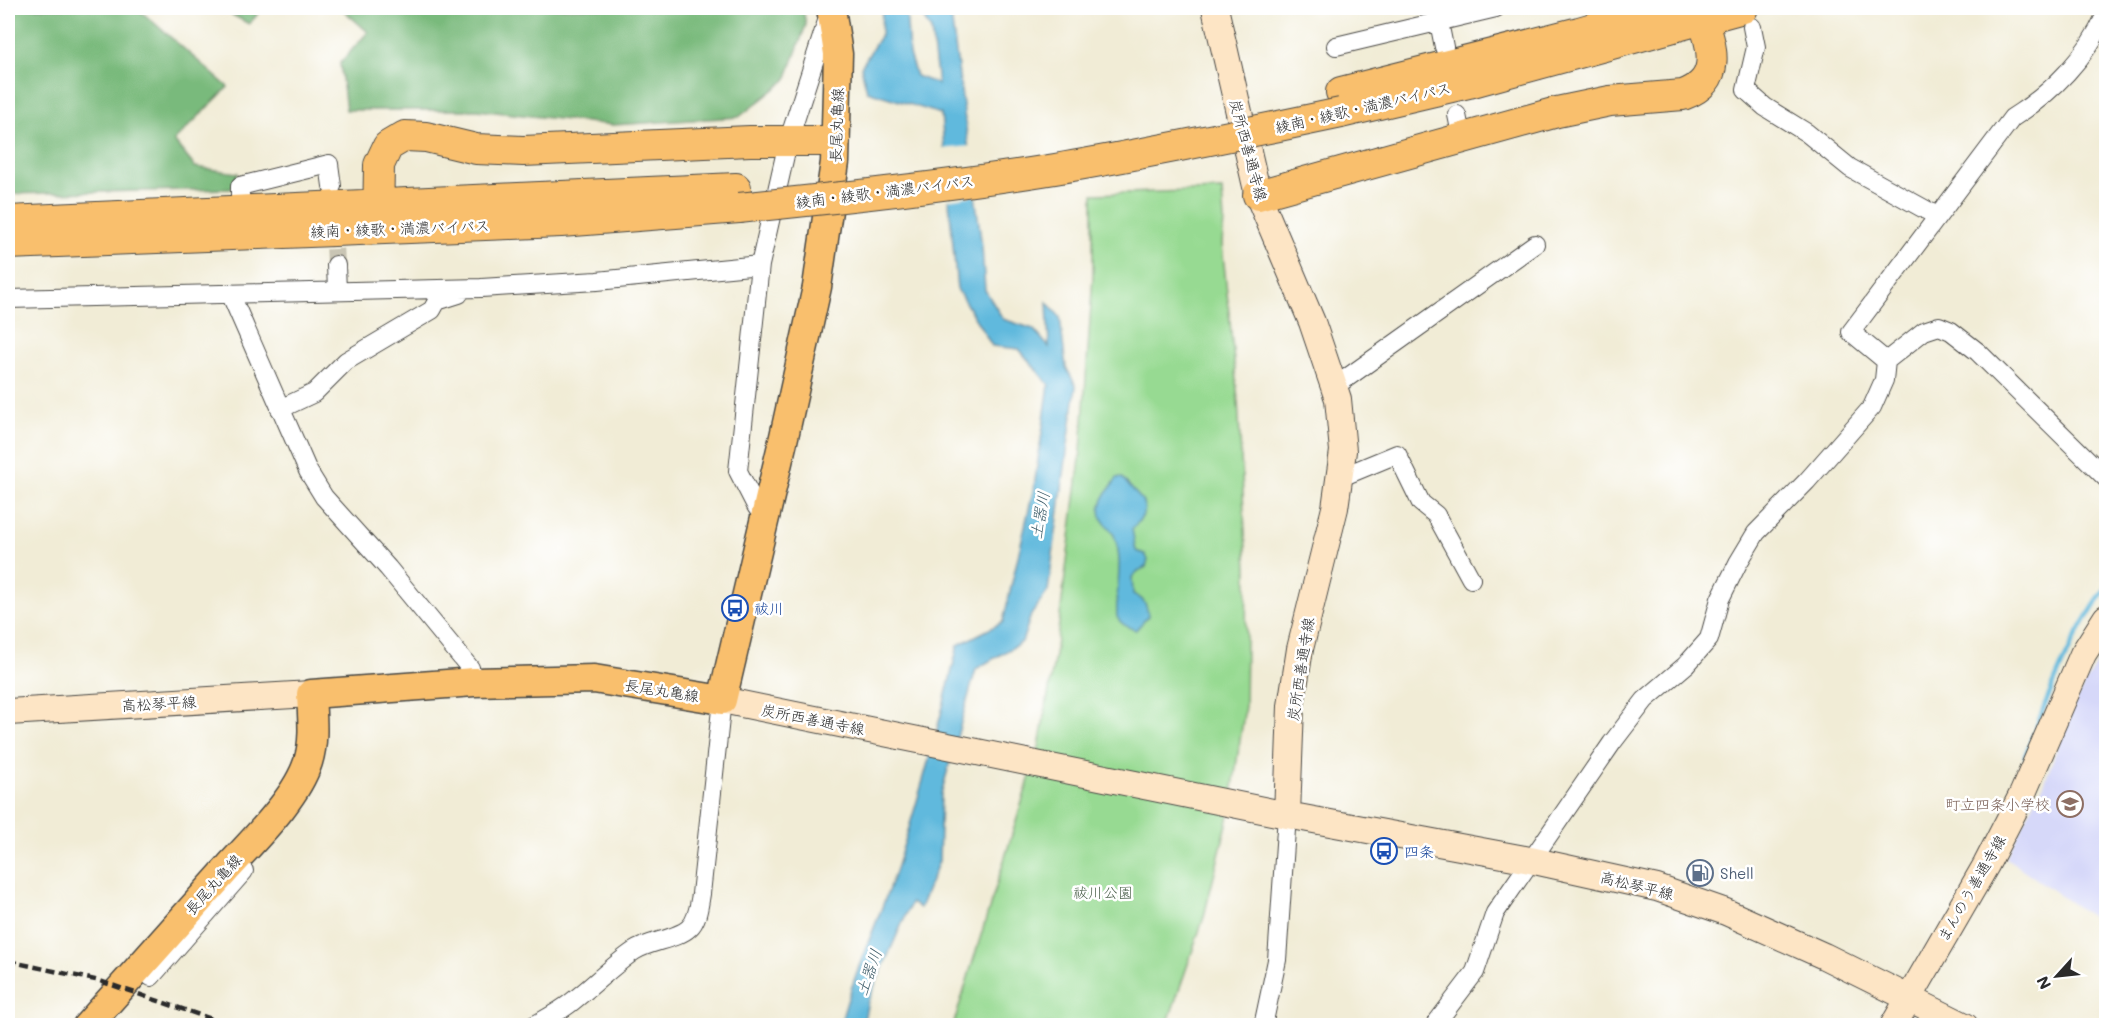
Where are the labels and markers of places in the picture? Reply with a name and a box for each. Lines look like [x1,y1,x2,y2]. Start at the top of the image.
bus stop icon: 祓川 [720,593,750,623]
place label: 祓川 [754,598,784,618]
school or university icon: 町立四条小学校 [2055,789,2085,819]
place label: 町立四条小学校 [1945,794,2050,814]
bus stop icon: 四条 [1369,836,1399,866]
place label: 四条 [1404,841,1434,861]
fuel station icon: Shell [1685,858,1715,888]
place label: Shell [1720,863,1754,883]

